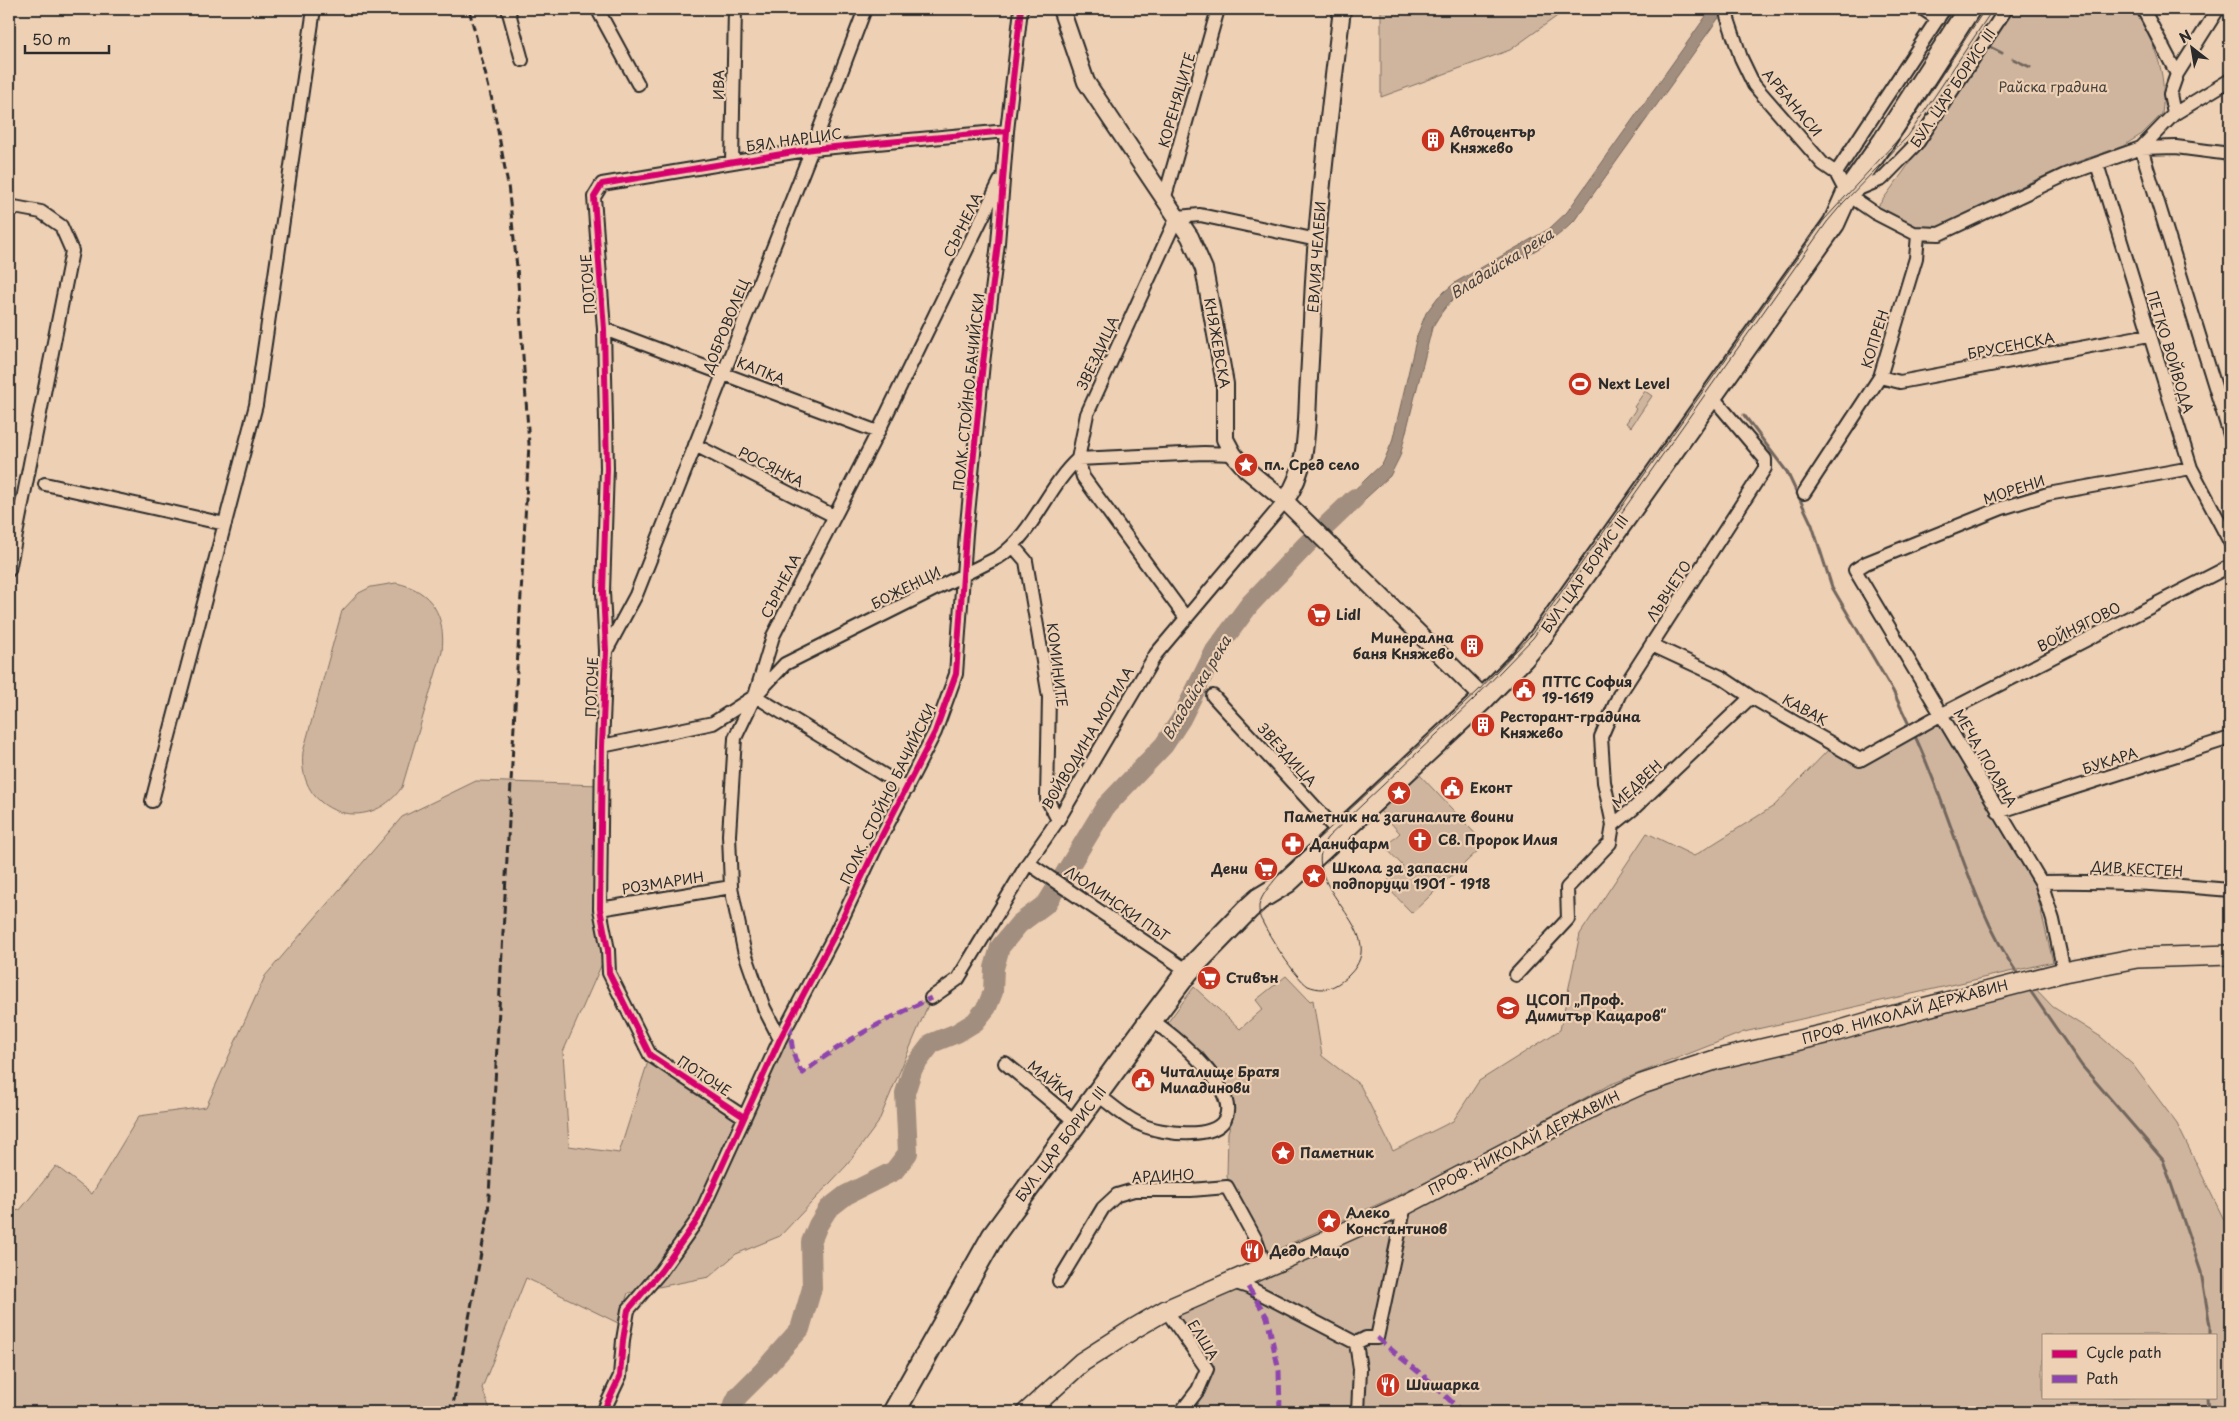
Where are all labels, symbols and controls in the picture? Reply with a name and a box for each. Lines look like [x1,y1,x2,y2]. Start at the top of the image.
scale bar [25,22,109,54]
north arrow [2166,22,2216,72]
street label: БУЛ. ЦАР БОРИС III [1905,24,2000,151]
text: N [2175,25,2195,48]
text: 50 m [32,27,71,50]
street label: КОРЕНЯЦИТЕ [1153,49,1200,150]
street label: АРБАНАСИ [1758,64,1827,141]
street label: ИВА [708,70,729,100]
park label: Райска градина [1999,76,2108,97]
place label: Автоцентър Княжево [1450,121,1536,158]
street label: БЯЛ НАРЦИС [745,122,843,157]
building icon: Автоцентър Княжево [1420,127,1446,153]
street label: СЪРНЕЛА [938,189,987,261]
street label: ЕВЛИЯ ЧЕЛЕБИ [1302,200,1331,313]
water label: Владайска река [1445,221,1558,304]
street label: ПОТОЧЕ [575,253,600,315]
street label: ДОБРОВОЛЕЦ [697,275,754,377]
street label: ПЕТКО ВОЙВОДА [2142,288,2199,416]
street label: ПОЛК. СТОЙНО БАЧИЙСКИ [948,292,989,492]
street label: КНЯЖЕВСКА [1199,296,1236,390]
street label: КОПРЕН [1856,307,1893,371]
street label: ЗВЕЗДИЦА [1071,312,1124,393]
street label: БРУСЕНСКА [1966,327,2056,364]
street label: КАПКА [734,351,789,390]
sports icon: Next Level [1567,371,1593,397]
place label: Next Level [1598,373,1670,394]
street label: РОСЯНКА [735,441,808,492]
place icon: пл. Сред село [1233,452,1259,478]
place label: пл. Сред село [1264,454,1360,475]
street label: МОРЕНИ [1980,470,2048,509]
street label: БУЛ. ЦАР БОРИС III [1536,511,1633,637]
street label: СЪРНЕЛА [755,550,806,622]
street label: ЛЪВЧЕТО [1641,556,1696,625]
street label: БОЖЕНЦИ [867,561,944,614]
street label: ВОЙНЯГОВО [2033,596,2124,657]
supermarket icon: Lidl [1306,602,1332,628]
place label: Lidl [1336,604,1361,625]
street label: КОМИНИТЕ [1042,621,1073,709]
place label: Минерална баня Княжево [1353,627,1455,664]
water label: Владайска река [1156,630,1236,744]
building icon: Минерална баня Княжево [1459,633,1485,659]
street label: ПОТОЧЕ [580,656,603,718]
street label: ВОЙВОДИНА МОГИЛА [1037,662,1139,813]
place label: ПТТС София 19-1619 [1542,671,1632,708]
public building icon: ПТТС София 19-1619 [1511,677,1537,703]
street label: КАВАК [1779,688,1832,731]
street label: ПОЛК. СТОЙНО БАЧИЙСКИ [835,700,941,888]
street label: МЕЧА ПОЛЯНА [1949,705,2022,811]
place label: Ресторант-градина Княжево [1500,706,1641,743]
building icon: Ресторант-градина Княжево [1470,712,1496,738]
street label: ЗВЕЗДИЦА [1253,718,1322,791]
street label: БУКАРА [2080,742,2141,779]
street label: МЕДВЕН [1607,755,1666,812]
public building icon: Еконт [1439,775,1465,801]
place label: Еконт [1470,777,1513,798]
place icon: Паметник на загиналите воини [1386,780,1412,806]
place label: Паметник на загиналите воини [1284,806,1514,827]
church icon: Св. Пророк Илия [1407,827,1433,853]
place label: Св. Пророк Илия [1438,829,1558,850]
pharmacy icon: Данифарм [1280,831,1306,857]
place label: Данифарм [1309,833,1390,854]
supermarket icon: Дени [1253,856,1279,882]
street label: ДИВ КЕСТЕН [2089,856,2184,881]
place label: Школа за запасни подпоруци 1901 - 1918 [1332,857,1491,894]
place label: Дени [1211,858,1248,879]
street label: ЛЮЛИНСКИ ПЪТ [1061,861,1174,947]
place icon: Школа за запасни подпоруци 1901 - 1918 [1301,863,1327,889]
street label: РОЗМАРИН [620,866,706,899]
supermarket icon: Стивън [1196,965,1222,991]
place label: Стивън [1226,967,1279,988]
street label: ПРОФ. НИКОЛАЙ ДЕРЖАВИН [1800,974,2010,1049]
place label: ЦСОП „Проф. Димитър Кацаров“ [1525,989,1667,1026]
school or university icon: ЦСОП „Проф. Димитър Кацаров“ [1495,995,1521,1021]
street label: ПОТОЧЕ [673,1050,736,1101]
street label: МАЙКА [1023,1055,1080,1106]
place label: Читалище Братя Миладинови [1160,1061,1280,1098]
public building icon: Читалище Братя Миладинови [1130,1067,1156,1093]
street label: БУЛ. ЦАР БОРИС III [1010,1082,1111,1206]
street label: ПРОФ. НИКОЛАЙ ДЕРЖАВИН [1424,1085,1623,1200]
place icon: Паметник [1270,1140,1296,1166]
place label: Паметник [1300,1142,1374,1163]
street label: АРДИНО [1131,1163,1195,1188]
place label: Алеко Константинов [1346,1202,1447,1239]
place icon: Алеко Константинов [1316,1208,1342,1234]
restaurant icon: Дедо Мацо [1239,1238,1265,1264]
place label: Дедо Мацо [1269,1240,1349,1261]
street label: ЕЛША [1183,1316,1224,1364]
legend [2042,1334,2216,1398]
text: Cycle path [2086,1340,2162,1363]
text: Path [2086,1366,2118,1389]
restaurant icon: Шишарка [1375,1372,1401,1398]
place label: Шишарка [1406,1374,1480,1395]

